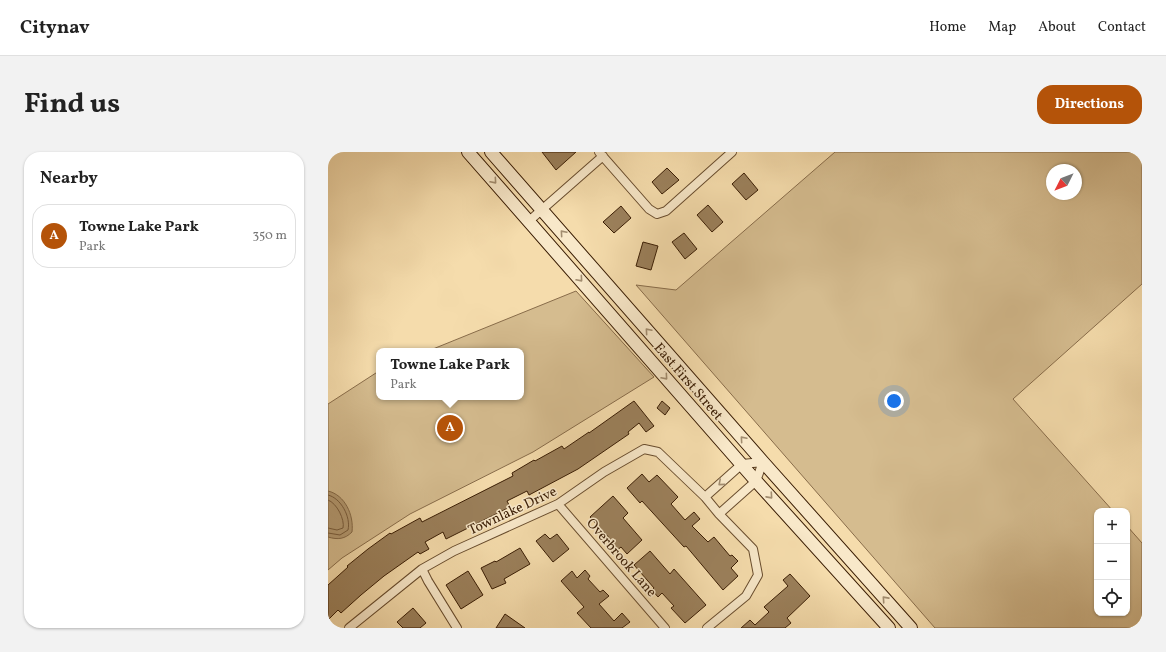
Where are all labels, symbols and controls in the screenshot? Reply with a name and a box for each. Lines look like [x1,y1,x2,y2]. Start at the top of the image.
text: Citynav [20,15,90,41]
text: Home [929,18,966,37]
text: Map [988,18,1016,37]
text: About [1038,18,1076,37]
text: Contact [1098,18,1146,37]
text: Find us [24,85,120,124]
button: Directions [1037,85,1142,124]
north arrow [1046,164,1082,200]
text: Nearby [40,167,98,190]
one-way arrow [489,176,497,184]
text: Towne Lake Park [79,217,199,238]
text: A [49,227,59,245]
text: 350 m [252,227,287,245]
one-way arrow [560,230,567,238]
text: Park [79,238,106,256]
one-way arrow [575,274,582,282]
one-way arrow [645,328,653,336]
street label: East First Street [649,339,727,425]
popup [376,348,524,400]
text: Towne Lake Park [390,355,510,376]
one-way arrow [661,372,668,379]
text: Park [390,376,417,394]
your location [884,391,904,411]
pin: A [437,413,463,443]
one-way arrow [740,437,747,444]
one-way arrow [718,478,725,485]
street label: Townlake Drive [465,482,560,540]
one-way arrow [765,491,772,498]
map controls [1094,508,1130,616]
button: + [1094,508,1130,544]
street label: Overbrook Lane [581,515,661,602]
button: − [1094,544,1130,580]
button: locate [1094,580,1130,616]
one-way arrow [883,596,890,604]

